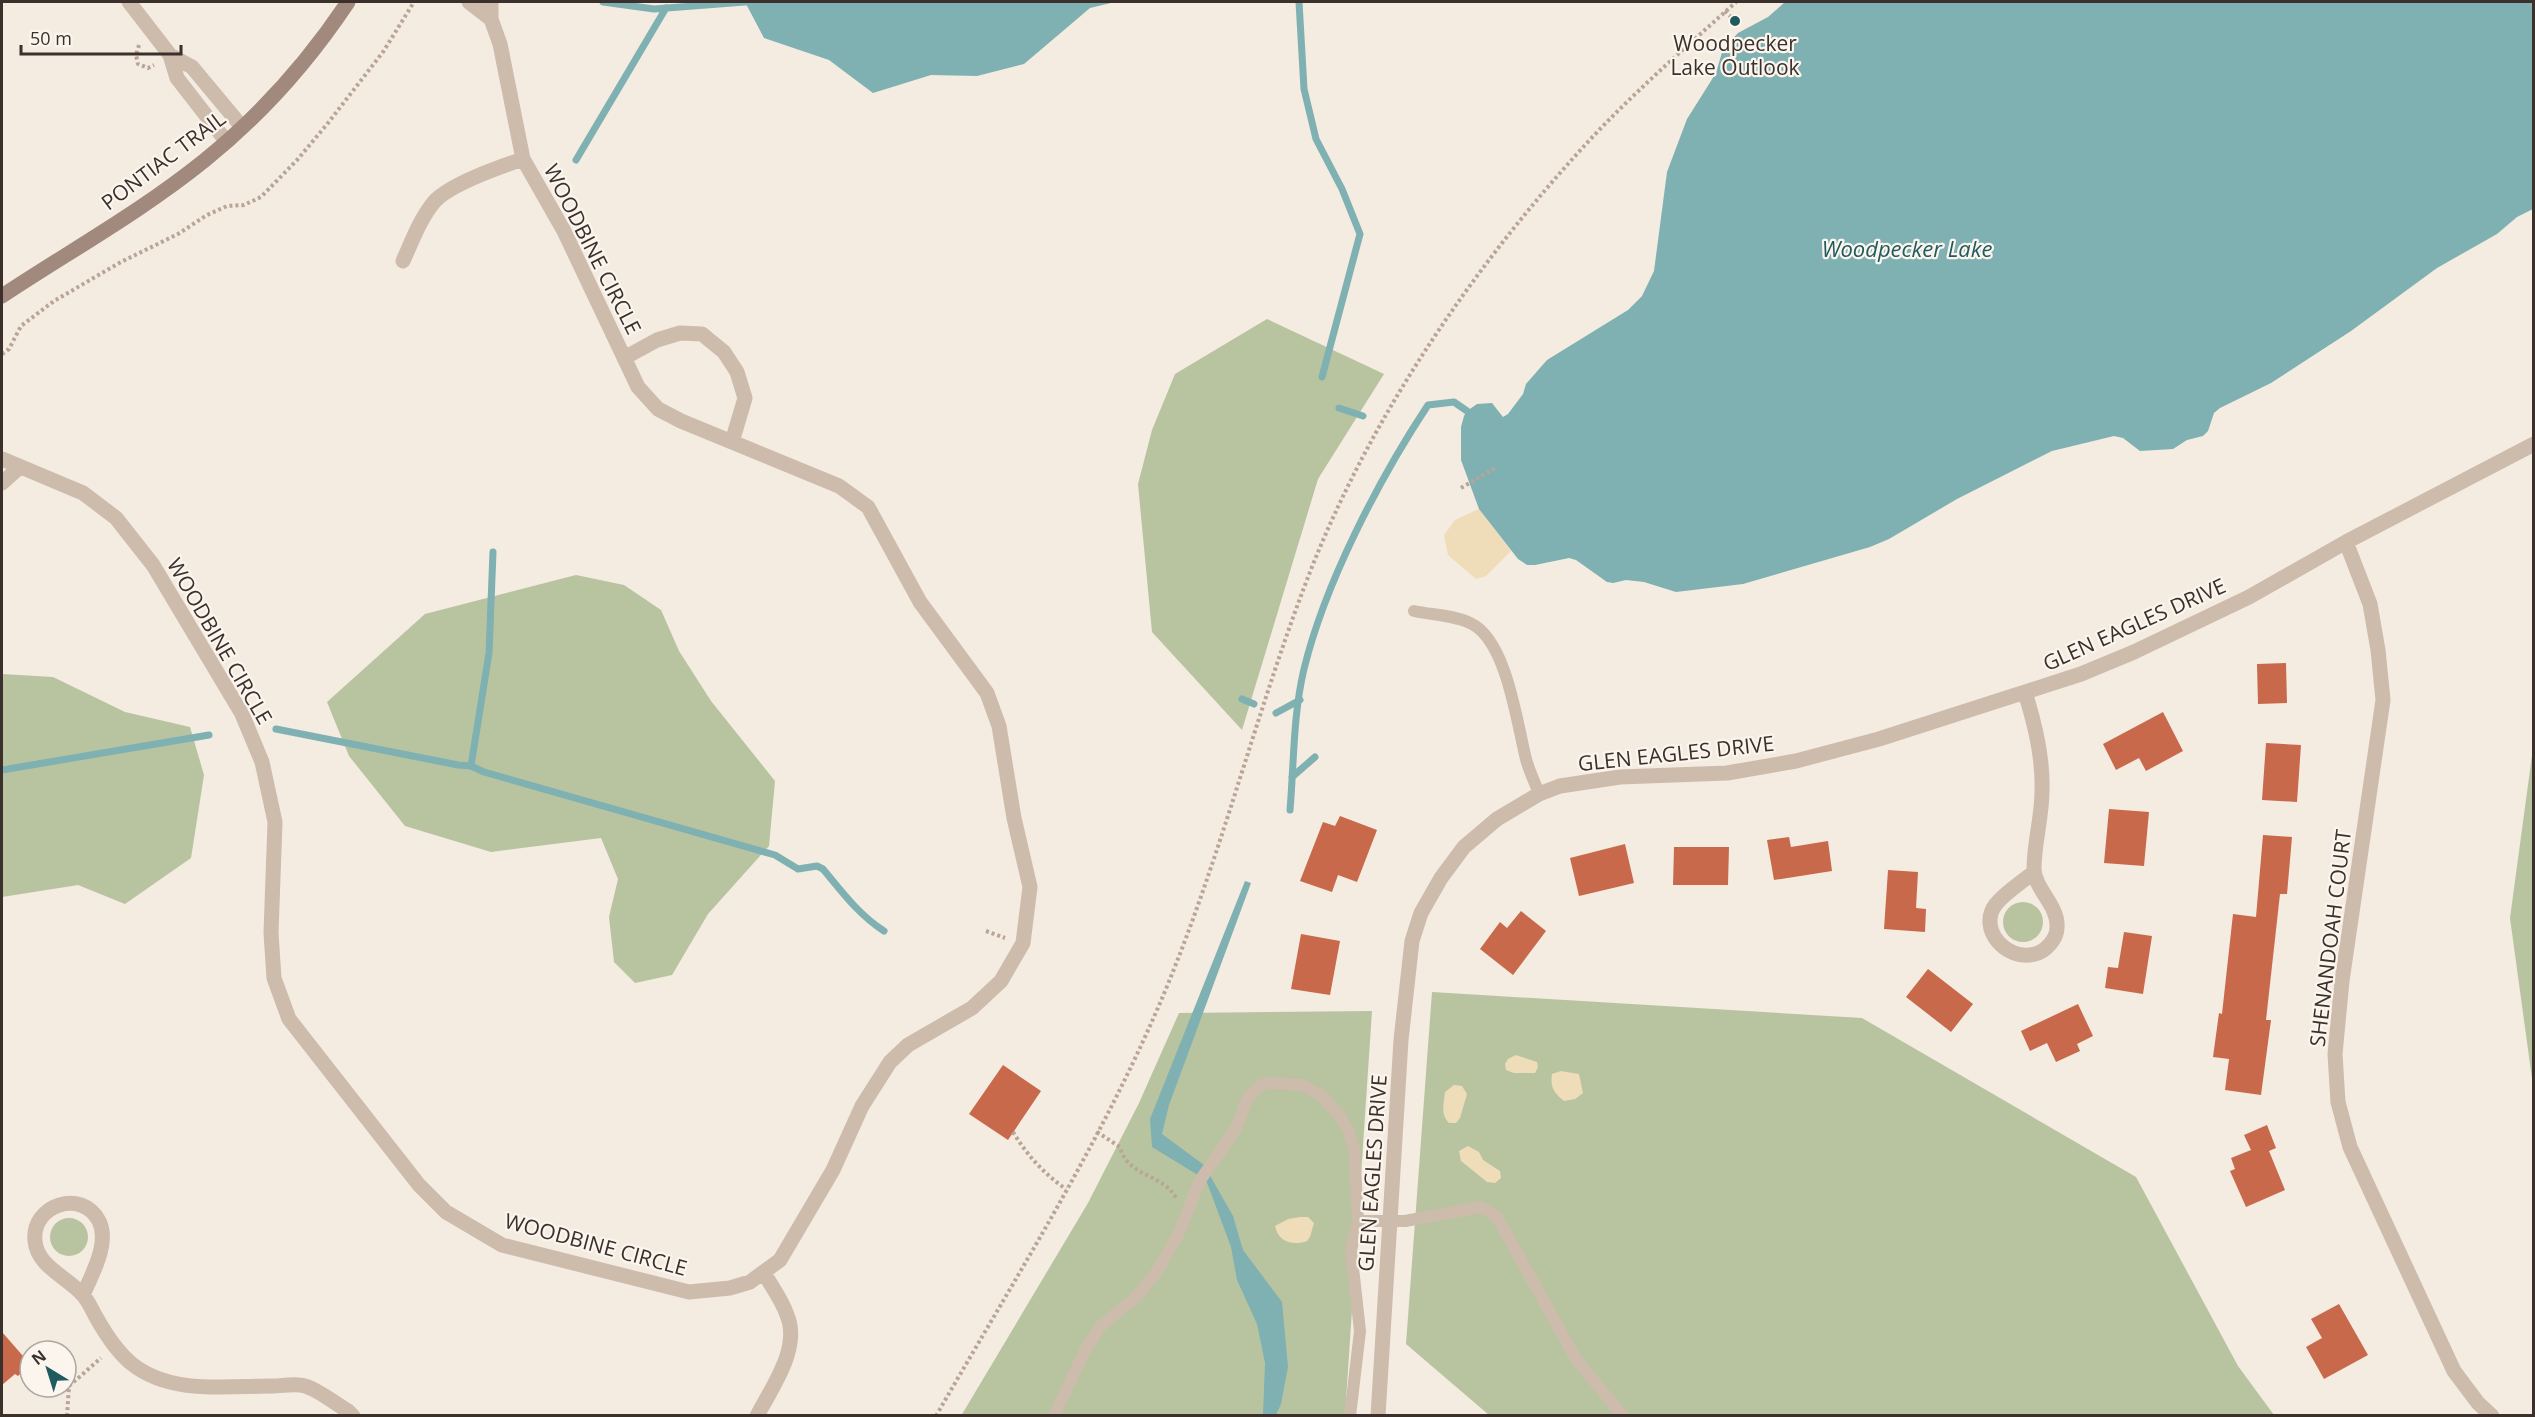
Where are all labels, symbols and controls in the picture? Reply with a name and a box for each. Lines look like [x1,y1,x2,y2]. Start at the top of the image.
marker: Woodpecker Lake Outlook [1728,14,1742,28]
scale bar [21,18,182,56]
text: 50 m [30,26,72,50]
place label: Woodpecker Lake Outlook [1670,29,1800,81]
street label: PONTIAC TRAIL [95,104,231,216]
street label: WOODBINE CIRCLE [538,159,648,339]
water label: Woodpecker Lake [1822,233,1992,263]
street label: WOODBINE CIRCLE [161,553,279,729]
street label: GLEN EAGLES DRIVE [2038,571,2230,677]
street label: GLEN EAGLES DRIVE [1576,729,1776,777]
street label: SHENANDOAH COURT [2303,827,2357,1048]
street label: GLEN EAGLES DRIVE [1351,1074,1393,1272]
street label: WOODBINE CIRCLE [502,1206,690,1282]
north arrow [18,1339,78,1399]
text: N [27,1345,51,1370]

